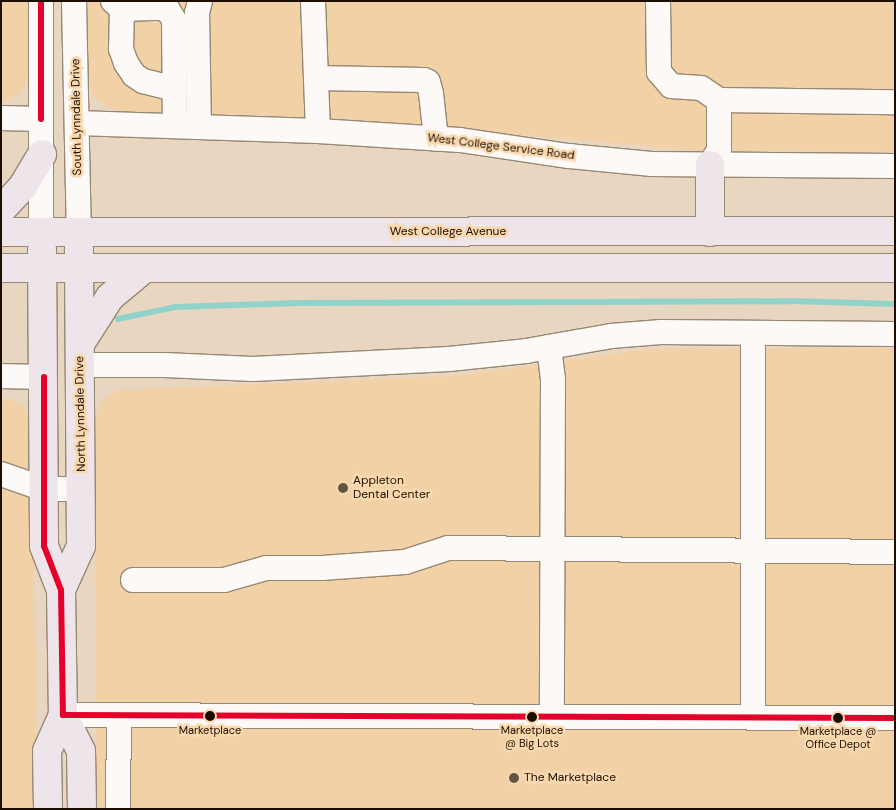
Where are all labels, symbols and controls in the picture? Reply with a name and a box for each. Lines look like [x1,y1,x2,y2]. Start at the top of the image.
street label: South Lynndale Drive [69,58,85,176]
street label: West College Service Road [427,131,575,163]
street label: West College Avenue [390,225,506,239]
street label: North Lynndale Drive [73,356,89,472]
place label: Appleton Dental Center [353,474,430,502]
marker: Appleton Dental Center [337,482,349,494]
marker: Marketplace [205,711,215,721]
marker: Marketplace @ Big Lots [527,712,537,722]
marker: Marketplace @ Office Depot [833,713,843,723]
place label: Marketplace [179,723,241,737]
place label: Marketplace @ Big Lots [501,724,563,750]
place label: Marketplace @ Office Depot [800,725,876,751]
place label: The Marketplace [524,771,616,785]
marker: The Marketplace [508,772,520,784]

